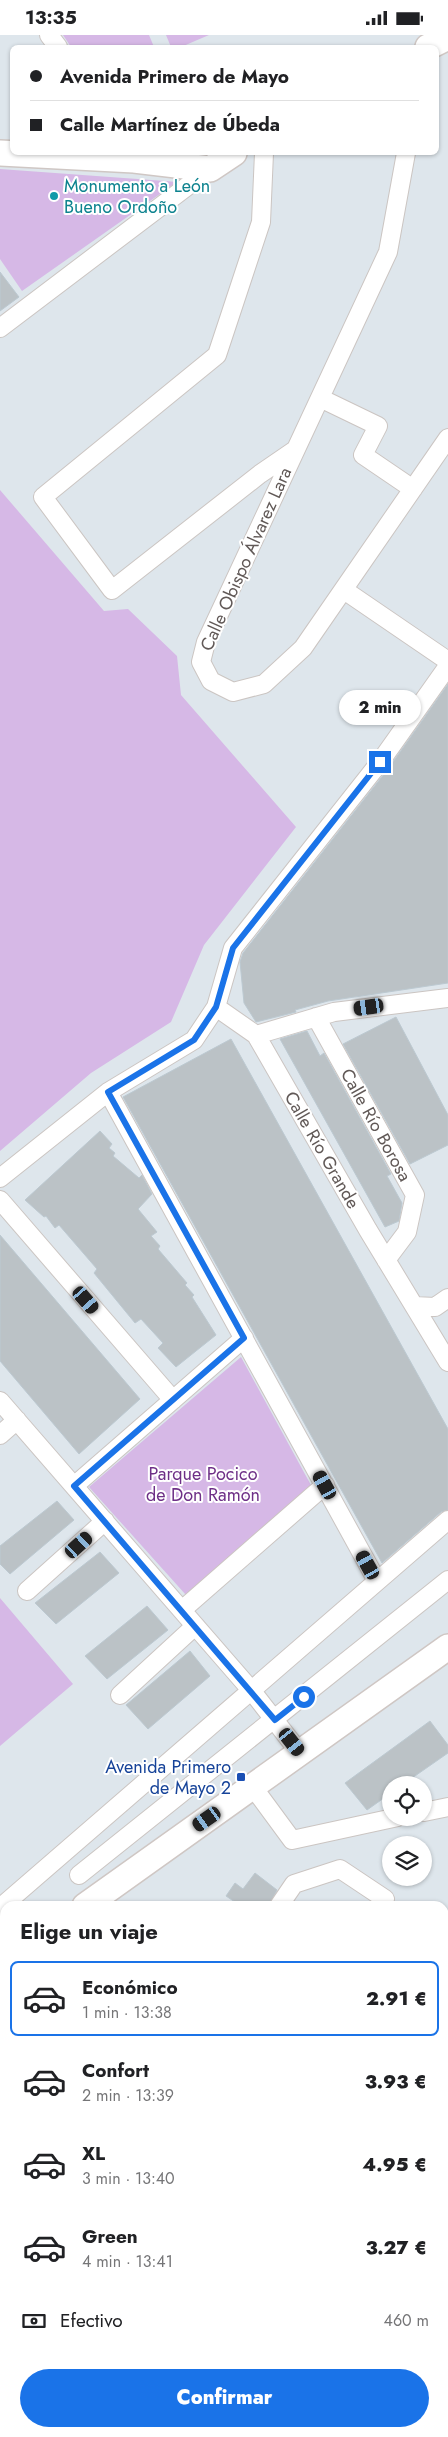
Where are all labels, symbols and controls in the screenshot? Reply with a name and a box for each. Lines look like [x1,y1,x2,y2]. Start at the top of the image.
text: 13:35 [25,4,77,31]
text: Avenida Primero de Mayo [60,63,289,90]
text: Calle Martínez de Úbeda [60,111,280,138]
place label: Monumento a León Bueno Ordoño [64,173,210,220]
marker: Monumento a León Bueno Ordoño [48,190,60,202]
street label: Calle Obispo Álvarez Lara [194,463,298,655]
callout: 2 min [339,689,421,725]
text: 2 min [359,696,401,719]
route end [369,751,391,773]
car [353,997,384,1017]
street label: Calle Río Borosa [334,1064,418,1186]
street label: Calle Río Grande [278,1086,366,1214]
car [70,1284,101,1316]
park label: Parque Pocico de Don Ramón [146,1461,260,1508]
car [311,1468,338,1502]
car [62,1529,95,1561]
car [354,1548,381,1582]
route start [293,1686,315,1708]
car [276,1726,307,1758]
place label: Avenida Primero de Mayo 2 [105,1754,231,1801]
marker: Avenida Primero de Mayo 2 [235,1771,247,1783]
map controls [382,1776,432,1886]
button: locate [382,1776,432,1826]
car [190,1804,223,1834]
button: layers [382,1836,432,1886]
text: Elige un viaje [20,1915,158,1947]
text: Económico [82,1974,178,2001]
icon: car [22,1976,67,2021]
text: 2.91 € [366,1985,427,2012]
text: 1 min · 13:38 [82,2001,172,2024]
text: Confort [82,2057,149,2084]
icon: car [22,2059,67,2104]
text: 3.93 € [365,2068,427,2095]
text: 2 min · 13:39 [82,2084,174,2107]
text: XL [82,2140,105,2167]
icon: car [22,2142,67,2187]
text: 4.95 € [362,2151,427,2178]
text: 3 min · 13:40 [82,2167,175,2190]
text: Green [82,2223,138,2250]
icon: car [22,2225,67,2270]
text: 3.27 € [365,2234,427,2261]
text: 4 min · 13:41 [82,2250,173,2273]
icon: cash [20,2307,48,2335]
text: Efectivo [60,2307,123,2334]
text: 460 m [384,2309,429,2332]
button: Confirmar [20,2369,429,2427]

